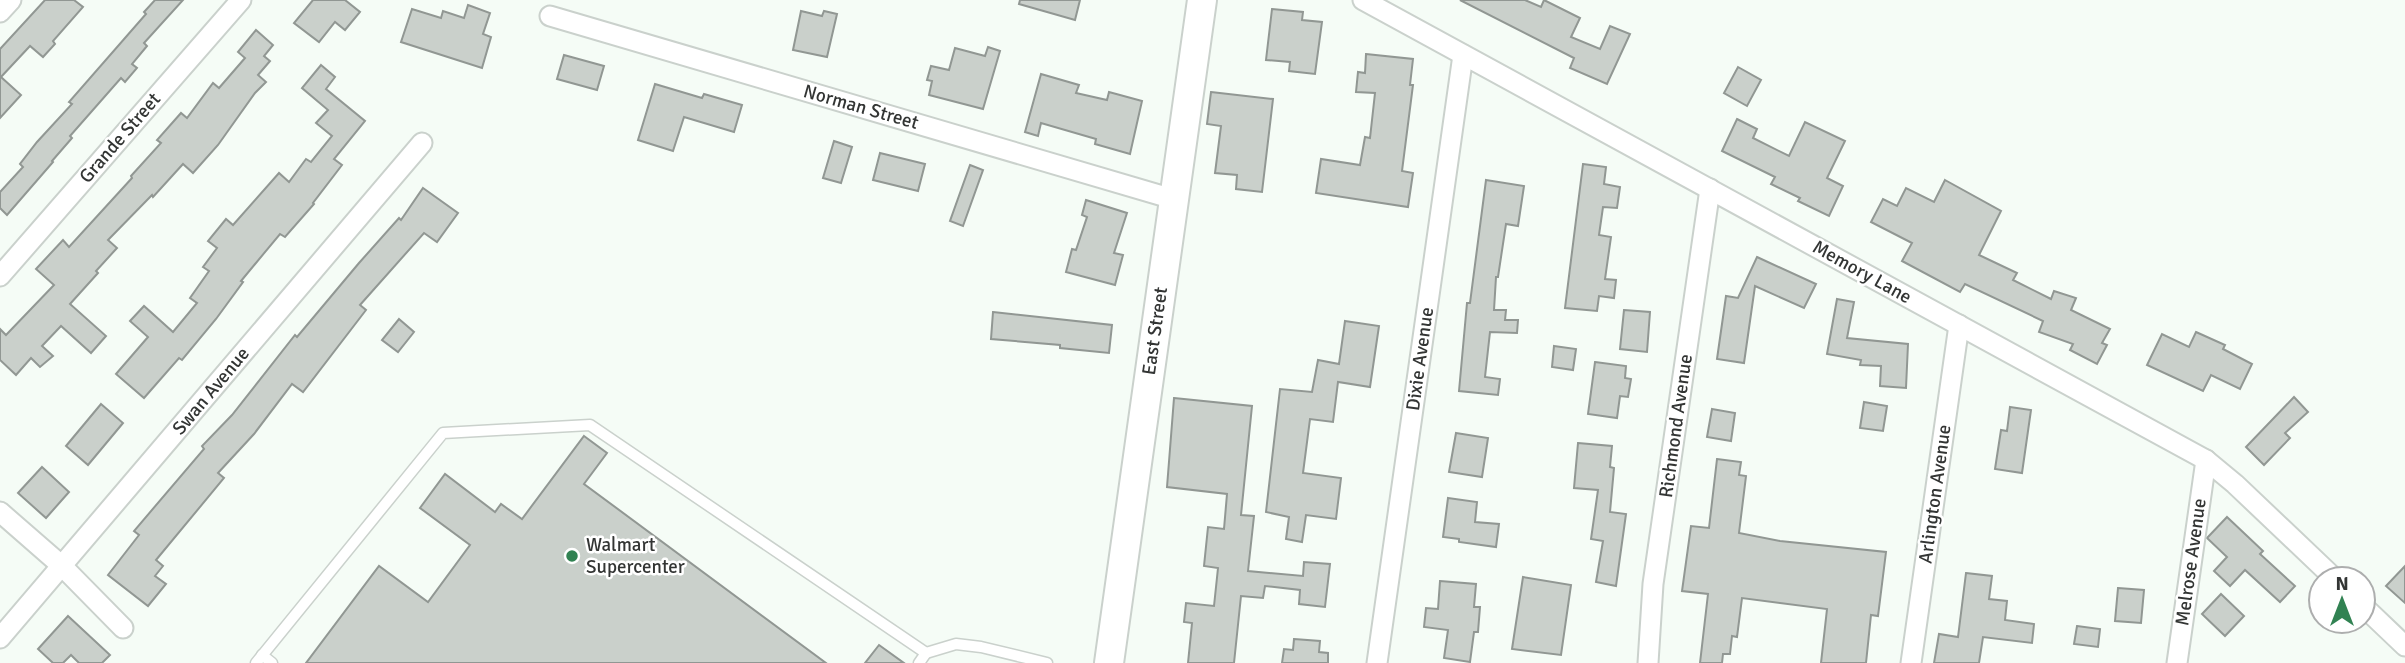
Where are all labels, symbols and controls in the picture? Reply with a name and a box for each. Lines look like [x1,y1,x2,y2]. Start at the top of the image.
street label: Norman Street [801,79,922,135]
street label: Grande Street [74,87,166,188]
street label: Memory Lane [1808,235,1916,309]
street label: East Street [1137,285,1173,377]
street label: Dixie Avenue [1401,306,1439,412]
street label: Swan Avenue [167,342,255,440]
street label: Richmond Avenue [1654,353,1698,499]
street label: Arlington Avenue [1913,423,1957,565]
street label: Melrose Avenue [2170,497,2212,627]
place label: Walmart Supercenter [586,533,685,579]
marker: Walmart Supercenter [564,548,580,564]
north arrow [2307,565,2377,635]
text: N [2335,572,2349,596]

